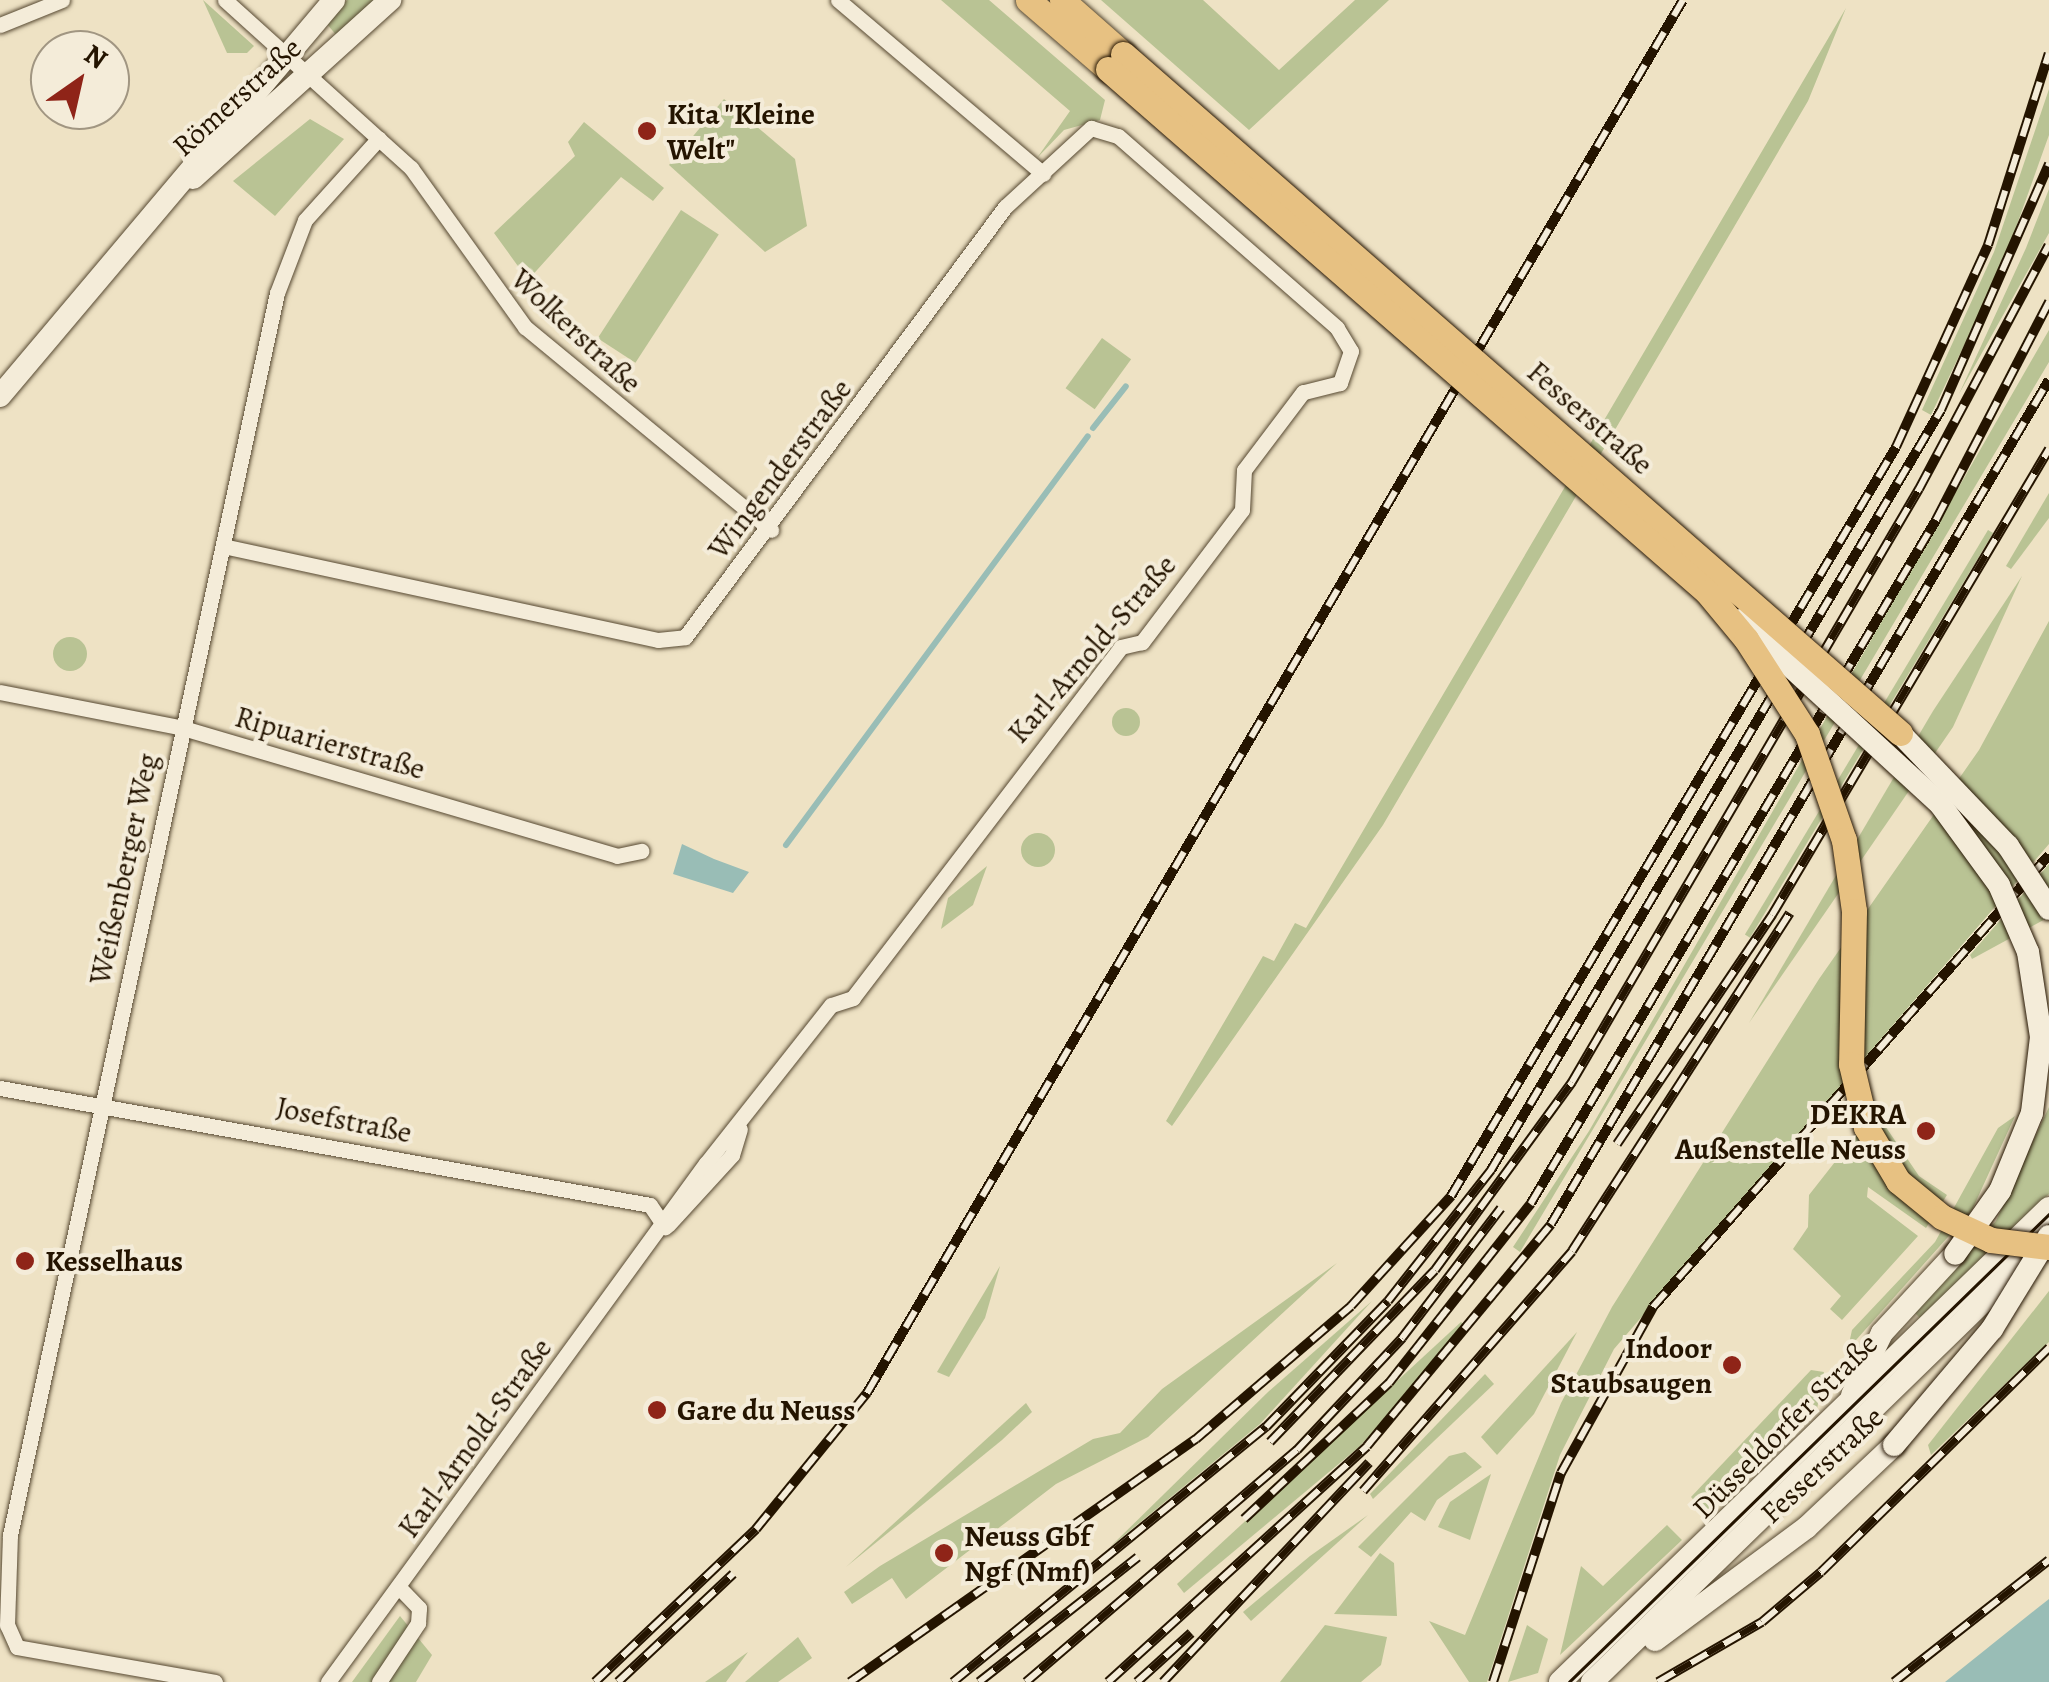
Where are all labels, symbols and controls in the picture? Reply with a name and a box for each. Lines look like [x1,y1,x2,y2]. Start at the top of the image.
north arrow [30,30,130,130]
street label: Römerstraße [165,30,309,164]
text: N [77,35,115,78]
place label: Kita "Kleine Welt" [667,96,816,166]
marker: Kita "Kleine Welt" [636,120,658,142]
street label: Wolkerstraße [503,261,649,401]
street label: Fesserstraße [1520,354,1660,482]
street label: Wingenderstraße [701,372,859,566]
street label: Karl-Arnold-Straße [1000,547,1184,751]
street label: Ripuarierstraße [231,699,429,787]
street label: Weißenberger Weg [82,750,166,988]
street label: Josefstraße [273,1089,415,1151]
place label: DEKRA Außenstelle Neuss [1675,1096,1906,1166]
marker: DEKRA Außenstelle Neuss [1915,1120,1937,1142]
place label: Kesselhaus [45,1243,183,1279]
marker: Kesselhaus [14,1250,36,1272]
street label: Düsseldorfer Straße [1685,1326,1885,1526]
place label: Indoor Staubsaugen [1551,1330,1712,1400]
street label: Karl-Arnold-Straße [390,1331,560,1545]
marker: Indoor Staubsaugen [1721,1354,1743,1376]
place label: Gare du Neuss [677,1392,856,1428]
marker: Gare du Neuss [646,1399,668,1421]
street label: Fesserstraße [1753,1399,1891,1531]
place label: Neuss Gbf Ngf (Nmf) [964,1518,1091,1588]
marker: Neuss Gbf Ngf (Nmf) [933,1542,955,1564]

